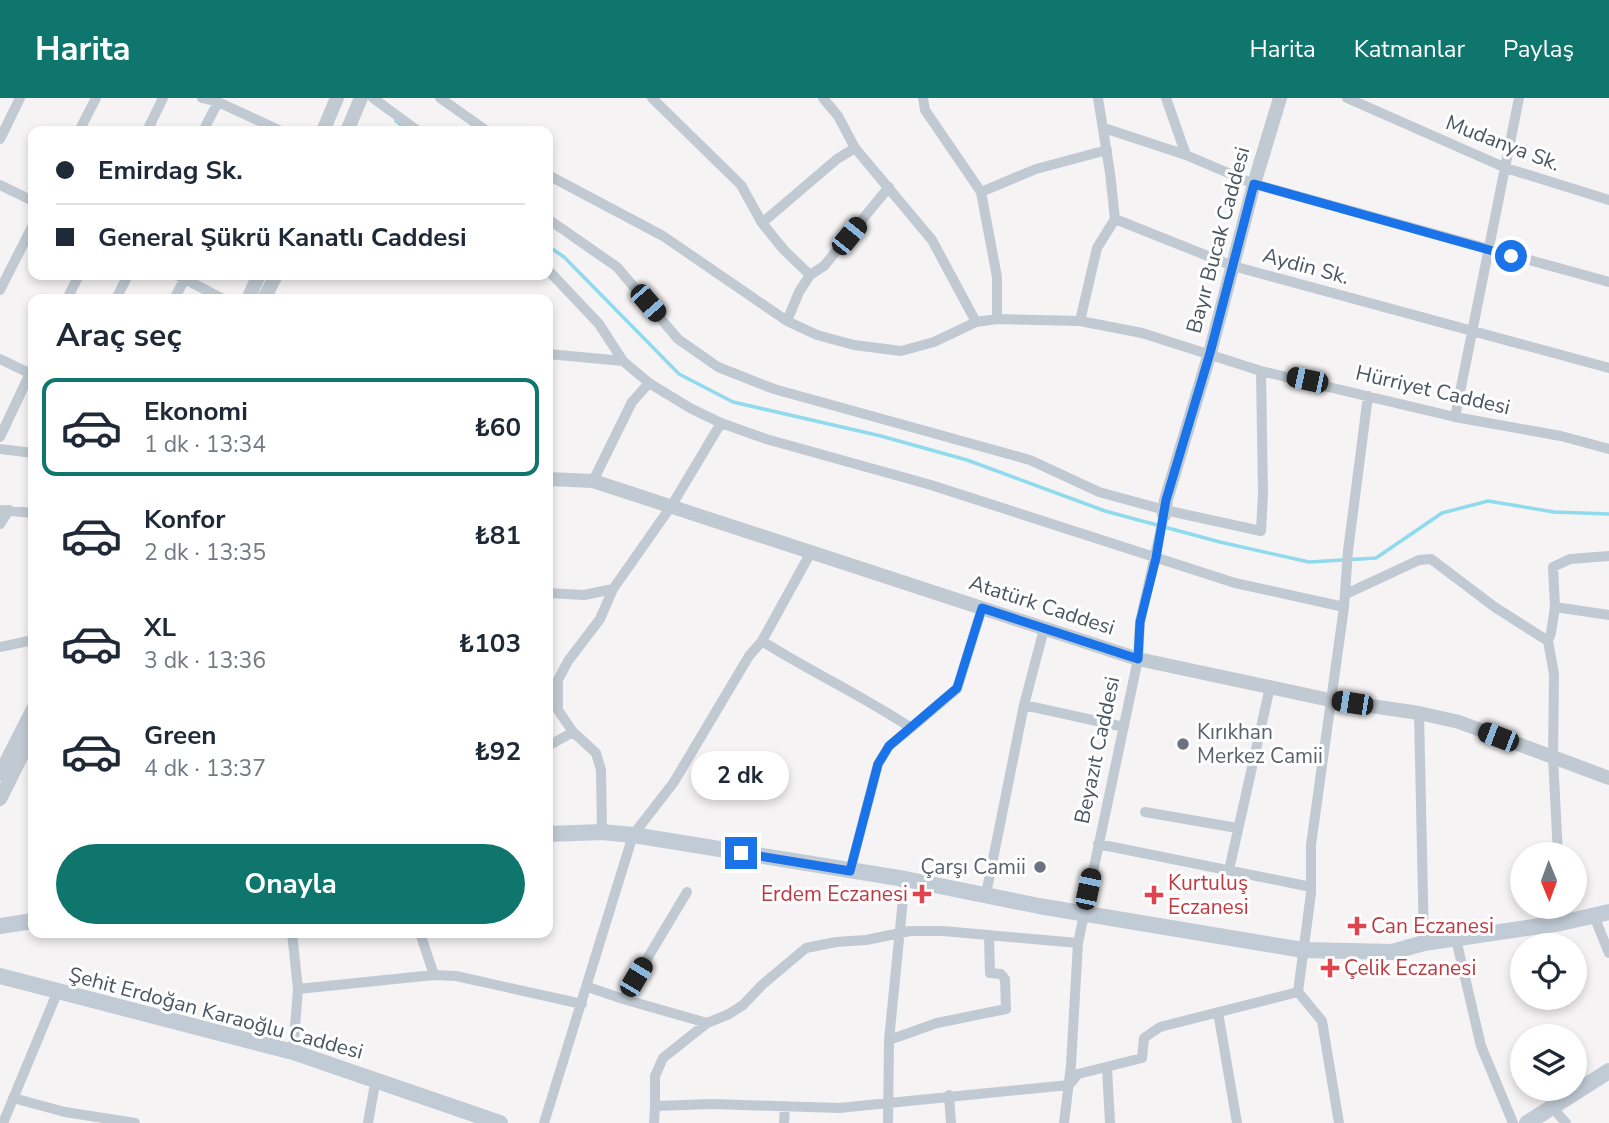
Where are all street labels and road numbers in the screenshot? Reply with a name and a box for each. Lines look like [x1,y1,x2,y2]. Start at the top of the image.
street label: Mudanya Sk. [1442,108,1564,178]
street label: Bayır Bucak Caddesi [1180,144,1256,336]
street label: Aydin Sk. [1260,241,1352,291]
street label: Hürriyet Caddesi [1353,359,1513,421]
street label: Atatürk Caddesi [966,568,1118,642]
street label: Beyazıt Caddesi [1068,674,1126,826]
street label: Şehit Erdoğan Karaoğlu Caddesi [66,960,366,1066]

